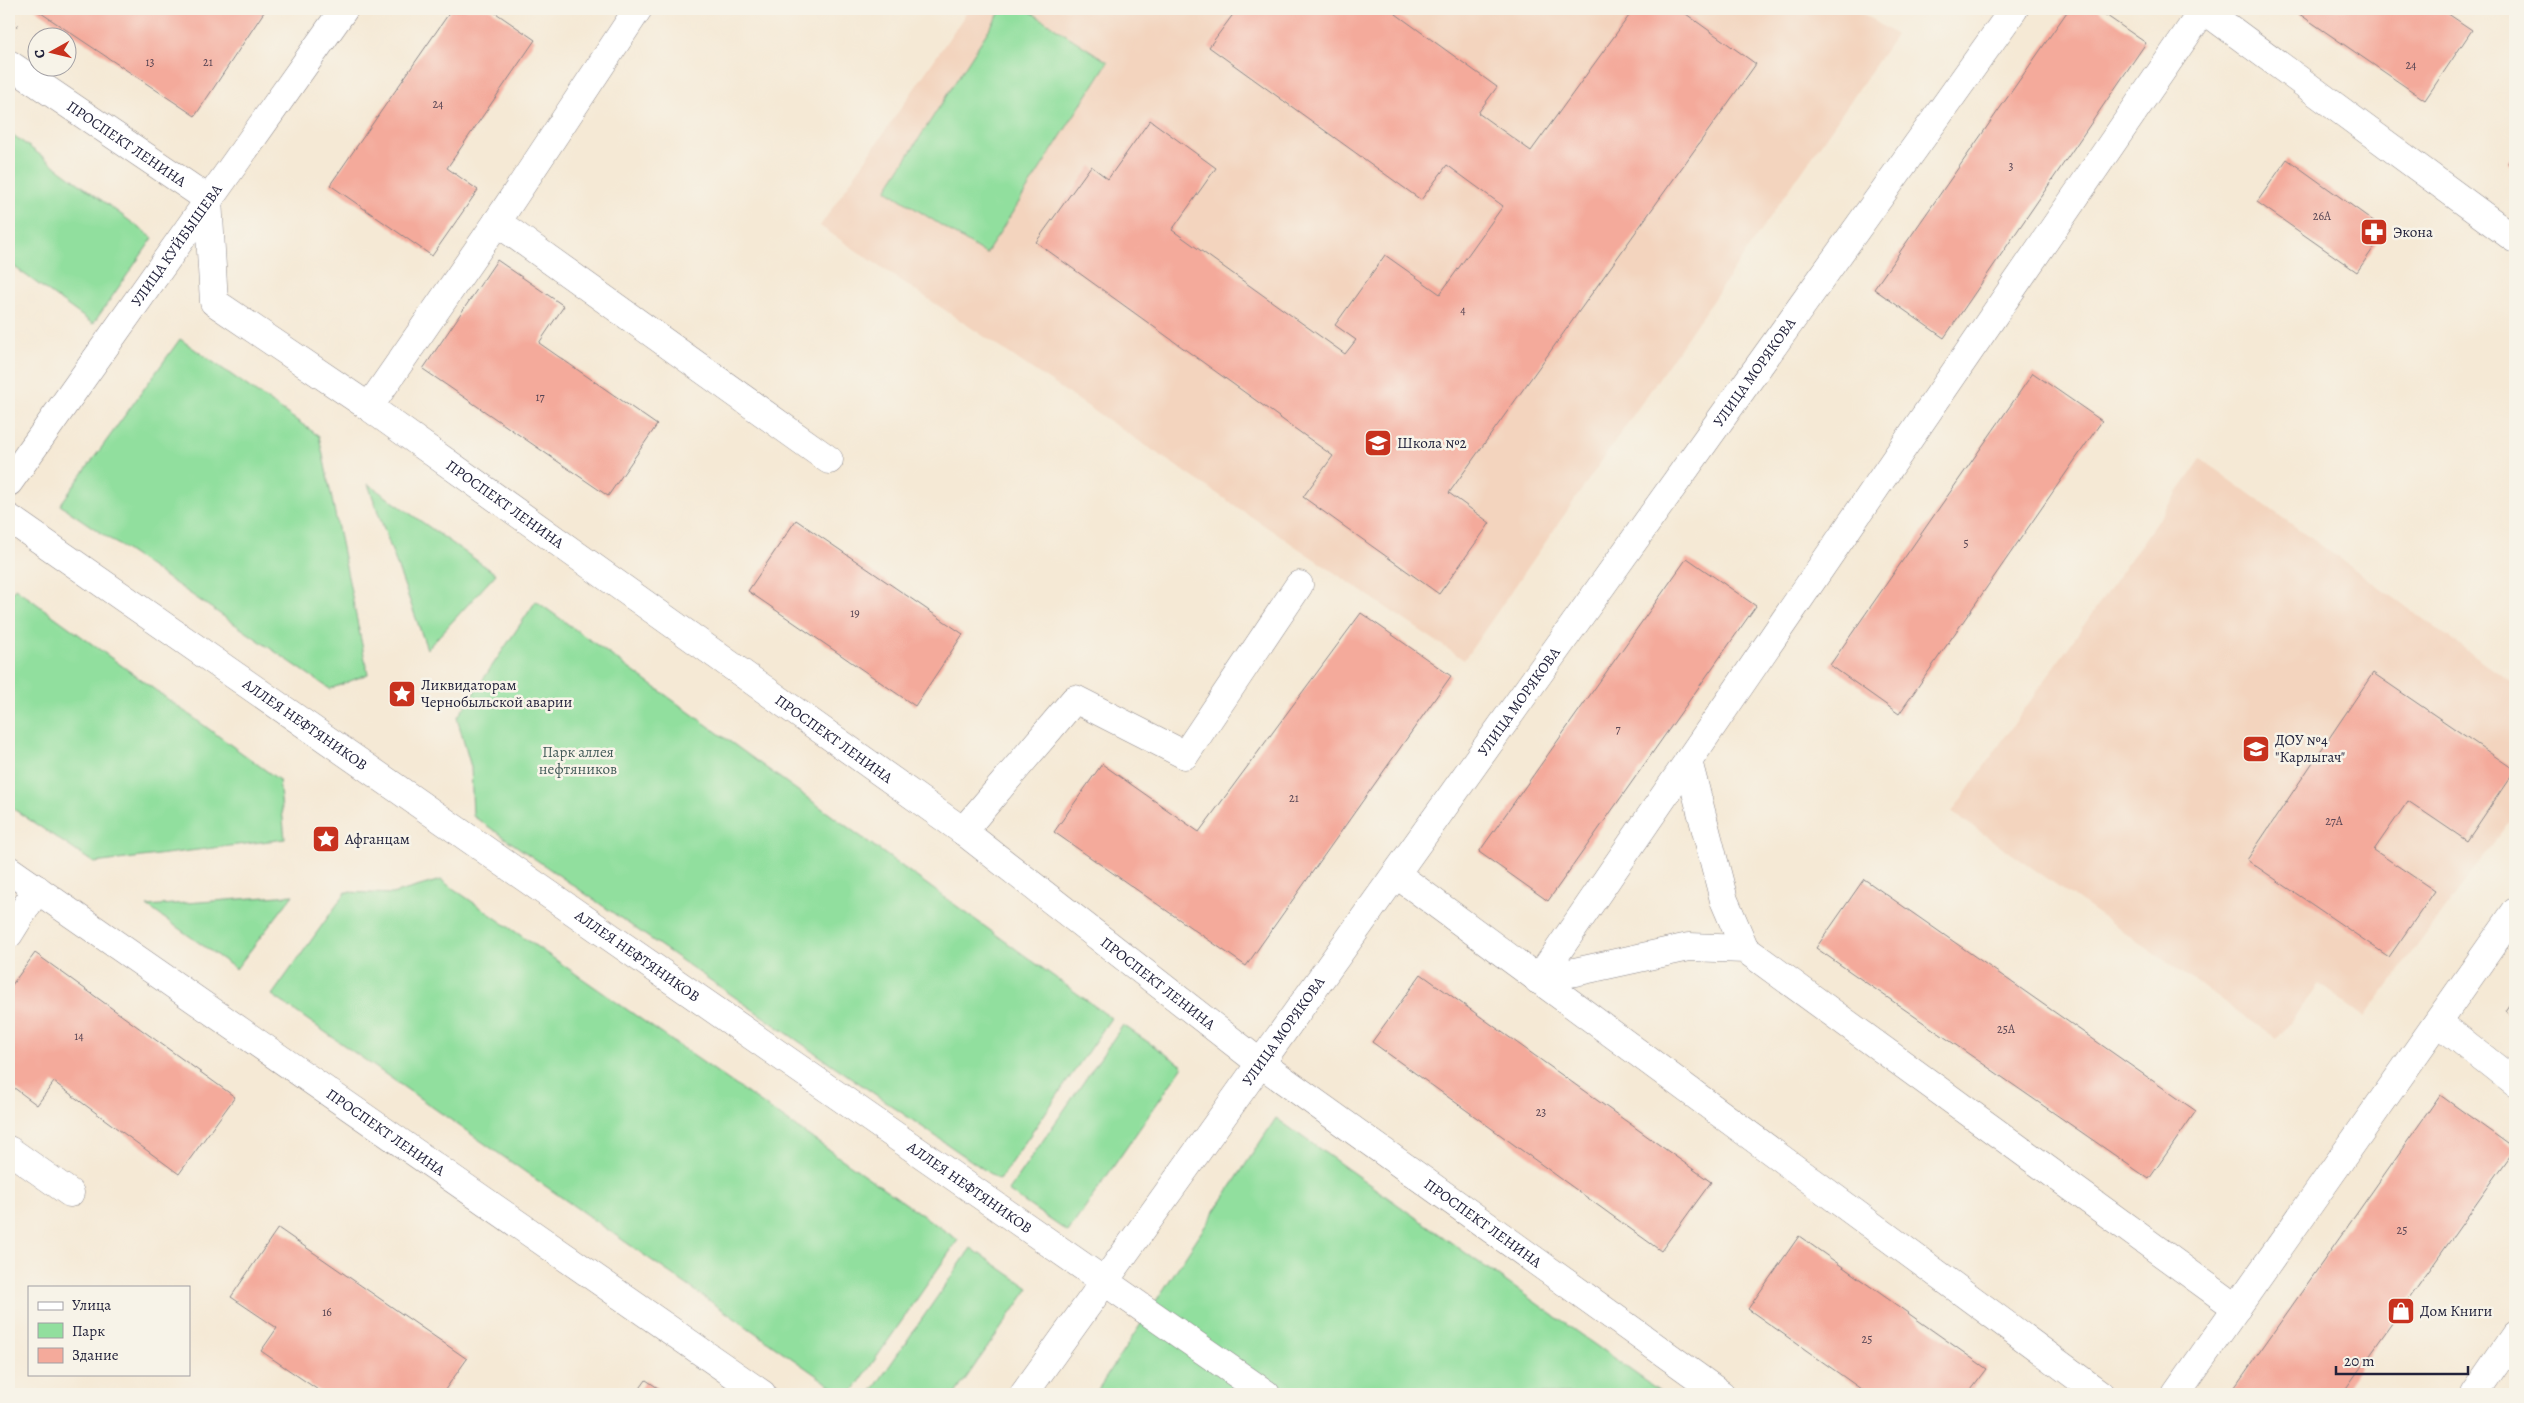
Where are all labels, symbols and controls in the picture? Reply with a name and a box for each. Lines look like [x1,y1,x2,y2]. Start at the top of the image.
north arrow [28,28,78,78]
text: С [30,48,50,59]
house number: 13 [145,54,155,70]
house number: 21 [203,54,213,70]
house number: 24 [2405,57,2417,73]
street label: ПРОСПЕКТ ЛЕНИНА [63,96,190,191]
house number: 24 [432,96,444,112]
house number: 3 [2009,158,2014,174]
street label: УЛИЦА КУЙБЫШЕВА [126,180,227,310]
house number: 26А [2313,208,2332,224]
pharmacy icon: Экона [2359,217,2389,247]
place label: Экона [2393,222,2433,242]
house number: 4 [1460,302,1466,318]
street label: УЛИЦА МОРЯКОВА [1709,314,1800,431]
house number: 17 [535,389,546,405]
school or university icon: Школа №2 [1363,428,1393,458]
place label: Школа №2 [1397,433,1467,453]
street label: ПРОСПЕКТ ЛЕНИНА [442,455,568,553]
house number: 5 [1963,535,1969,551]
house number: 19 [850,605,860,621]
street label: УЛИЦА МОРЯКОВА [1473,643,1565,760]
street label: АЛЛЕЯ НЕФТЯНИКОВ [238,673,372,775]
place label: Ликвидаторам Чернобыльской аварии [421,675,573,712]
place icon: Ликвидаторам Чернобыльской аварии [387,679,417,709]
street label: ПРОСПЕКТ ЛЕНИНА [771,690,897,788]
house number: 7 [1615,721,1621,737]
place label: ДОУ №4 "Карлыгач" [2275,730,2345,767]
school or university icon: ДОУ №4 "Карлыгач" [2241,734,2271,764]
park label: Парк аллея нефтяников [539,742,617,779]
house number: 21 [1289,790,1299,806]
house number: 27А [2325,813,2344,829]
place icon: Афганцам [311,824,341,854]
place label: Афганцам [344,829,410,849]
street label: АЛЛЕЯ НЕФТЯНИКОВ [570,905,704,1006]
street label: ПРОСПЕКТ ЛЕНИНА [1097,932,1219,1034]
street label: УЛИЦА МОРЯКОВА [1238,973,1329,1090]
house number: 25А [1997,1021,2016,1037]
house number: 14 [74,1028,84,1044]
street label: ПРОСПЕКТ ЛЕНИНА [323,1084,449,1181]
house number: 23 [1536,1104,1546,1120]
street label: АЛЛЕЯ НЕФТЯНИКОВ [903,1136,1036,1238]
street label: ПРОСПЕКТ ЛЕНИНА [1420,1174,1546,1272]
house number: 25 [2397,1222,2407,1238]
legend [28,1286,190,1376]
text: Улица [72,1295,111,1315]
shop icon: Дом Книги [2386,1296,2416,1326]
place label: Дом Книги [2420,1301,2493,1321]
house number: 16 [322,1304,332,1320]
text: Парк [72,1321,105,1341]
house number: 25 [1862,1331,1872,1347]
scale bar [2336,1343,2469,1375]
text: Здание [72,1345,119,1365]
text: 20 m [2344,1351,2375,1371]

